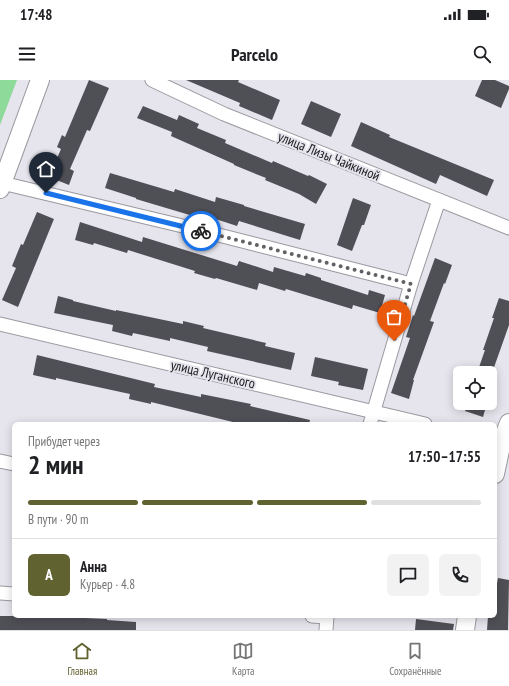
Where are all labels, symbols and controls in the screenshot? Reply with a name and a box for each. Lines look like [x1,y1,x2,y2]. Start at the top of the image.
text: 17:48 [20,5,52,24]
icon: menu [16,43,38,65]
text: Parcelo [231,43,278,66]
icon: search [471,43,493,65]
street label: улица Лизы Чайкиной [275,127,383,185]
pin [29,152,63,193]
icon: home [35,158,57,180]
courier [181,211,221,251]
icon: bike [190,220,212,242]
pin [377,300,411,341]
icon: bag [383,306,405,328]
street label: улица Луганского [169,356,257,392]
map controls [453,366,497,410]
button: locate [453,366,497,410]
text: Прибудет через [28,433,100,450]
text: 17:50–17:55 [408,447,481,466]
text: 2 мин [28,448,83,481]
text: В пути · 90 m [28,511,89,528]
button: chat [387,554,429,596]
button: phone [439,554,481,596]
text: Анна [80,557,107,576]
text: А [45,565,53,584]
text: Курьер · 4.8 [80,576,135,593]
tab: Главная [67,640,97,678]
tab: Карта [232,640,254,678]
tab: Сохранённые [389,640,442,678]

